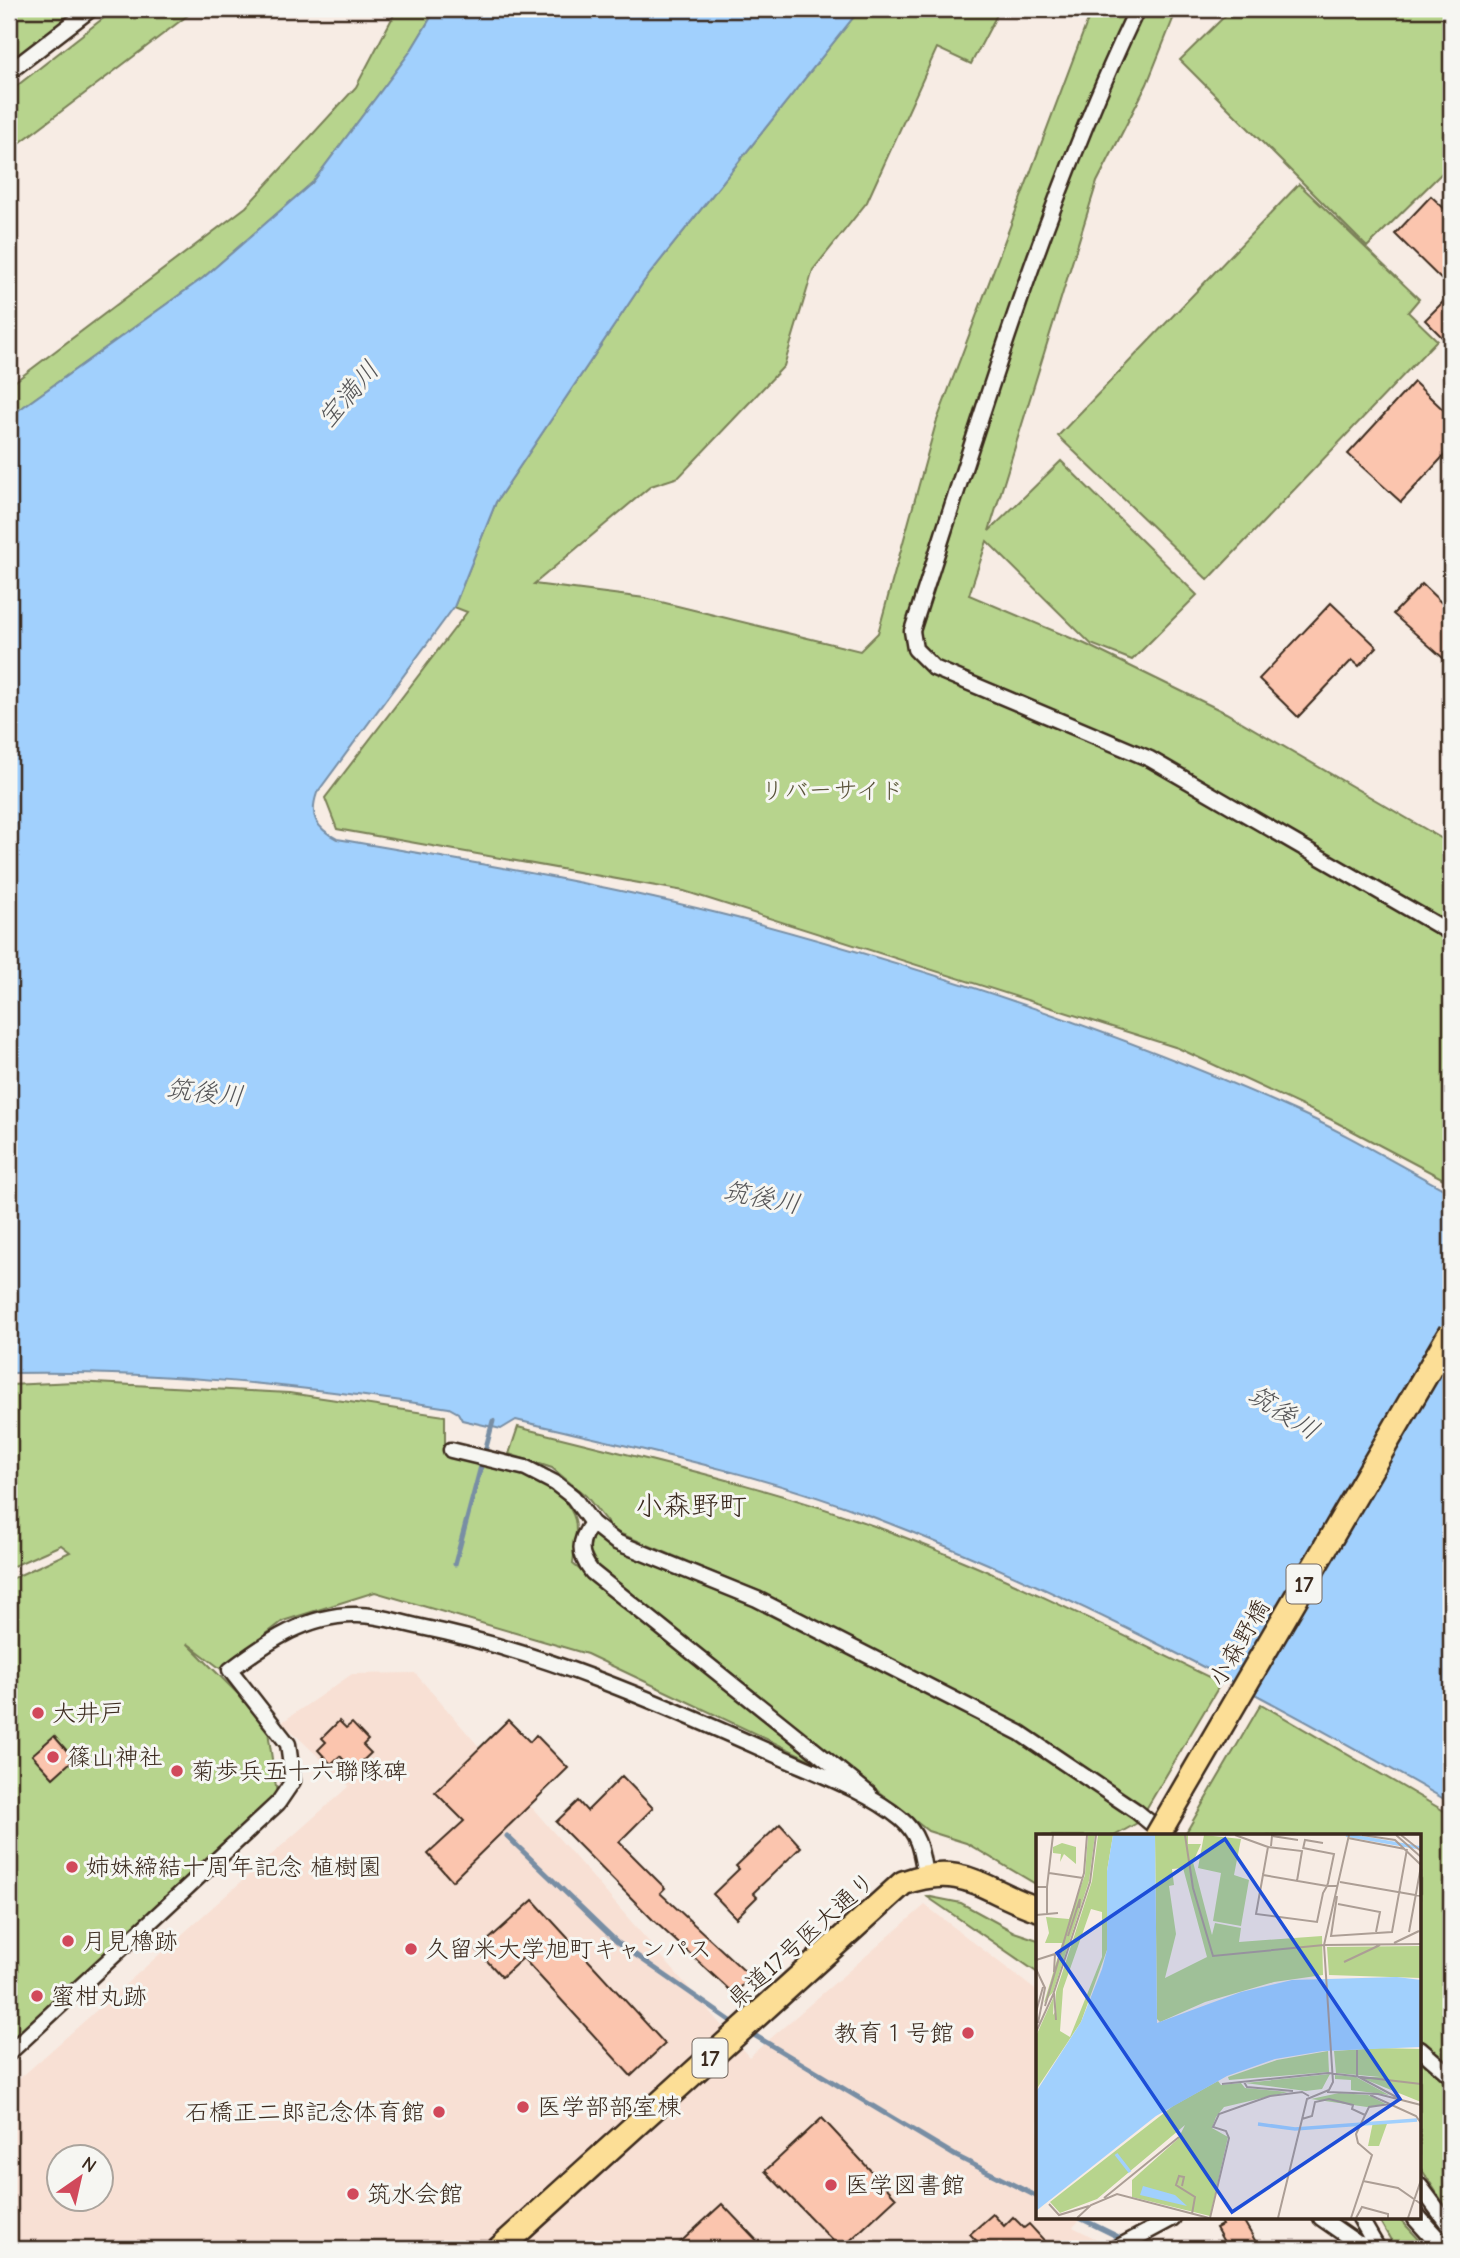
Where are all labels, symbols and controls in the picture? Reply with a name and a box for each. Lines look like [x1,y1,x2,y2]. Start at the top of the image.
water label: 宝満川 [312,355,386,434]
park label: リバーサイド [760,776,904,804]
water label: 筑後川 [165,1074,245,1112]
water label: 筑後川 [721,1176,803,1220]
water label: 筑後川 [1242,1379,1324,1446]
district label: 小森野町 [635,1490,747,1522]
road number: 17 [1286,1564,1322,1604]
street label: 小森野橋 [1203,1594,1275,1692]
place label: 大井戸 [52,1699,124,1727]
marker: 大井戸 [30,1705,46,1721]
place label: 篠山神社 [67,1743,163,1771]
marker: 篠山神社 [45,1749,61,1765]
place label: 菊歩兵五十六聯隊碑 [191,1757,407,1785]
marker: 菊歩兵五十六聯隊碑 [169,1763,185,1779]
inset map [1036,1834,1422,2220]
place label: 姉妹締結十周年記念 植樹園 [86,1853,382,1881]
marker: 姉妹締結十周年記念 植樹園 [64,1859,80,1875]
street label: 県道17号医大通り [721,1866,881,2014]
place label: 月見櫓跡 [82,1927,178,1955]
marker: 月見櫓跡 [60,1933,76,1949]
place label: 久留米大学旭町キャンパス [425,1935,712,1963]
marker: 久留米大学旭町キャンパス [403,1941,419,1957]
place label: 蜜柑丸跡 [51,1982,147,2010]
marker: 蜜柑丸跡 [29,1988,45,2004]
place label: 教育１号館 [834,2019,954,2047]
marker: 教育１号館 [960,2025,976,2041]
road number: 17 [692,2038,728,2078]
place label: 医学部部室棟 [537,2093,681,2121]
place label: 石橋正二郎記念体育館 [185,2098,425,2126]
marker: 医学部部室棟 [515,2099,531,2115]
marker: 石橋正二郎記念体育館 [431,2104,447,2120]
north arrow [46,2142,116,2212]
text: N [78,2152,100,2177]
place label: 医学図書館 [845,2171,965,2199]
marker: 医学図書館 [823,2177,839,2193]
place label: 筑水会館 [367,2180,463,2208]
marker: 筑水会館 [345,2186,361,2202]

